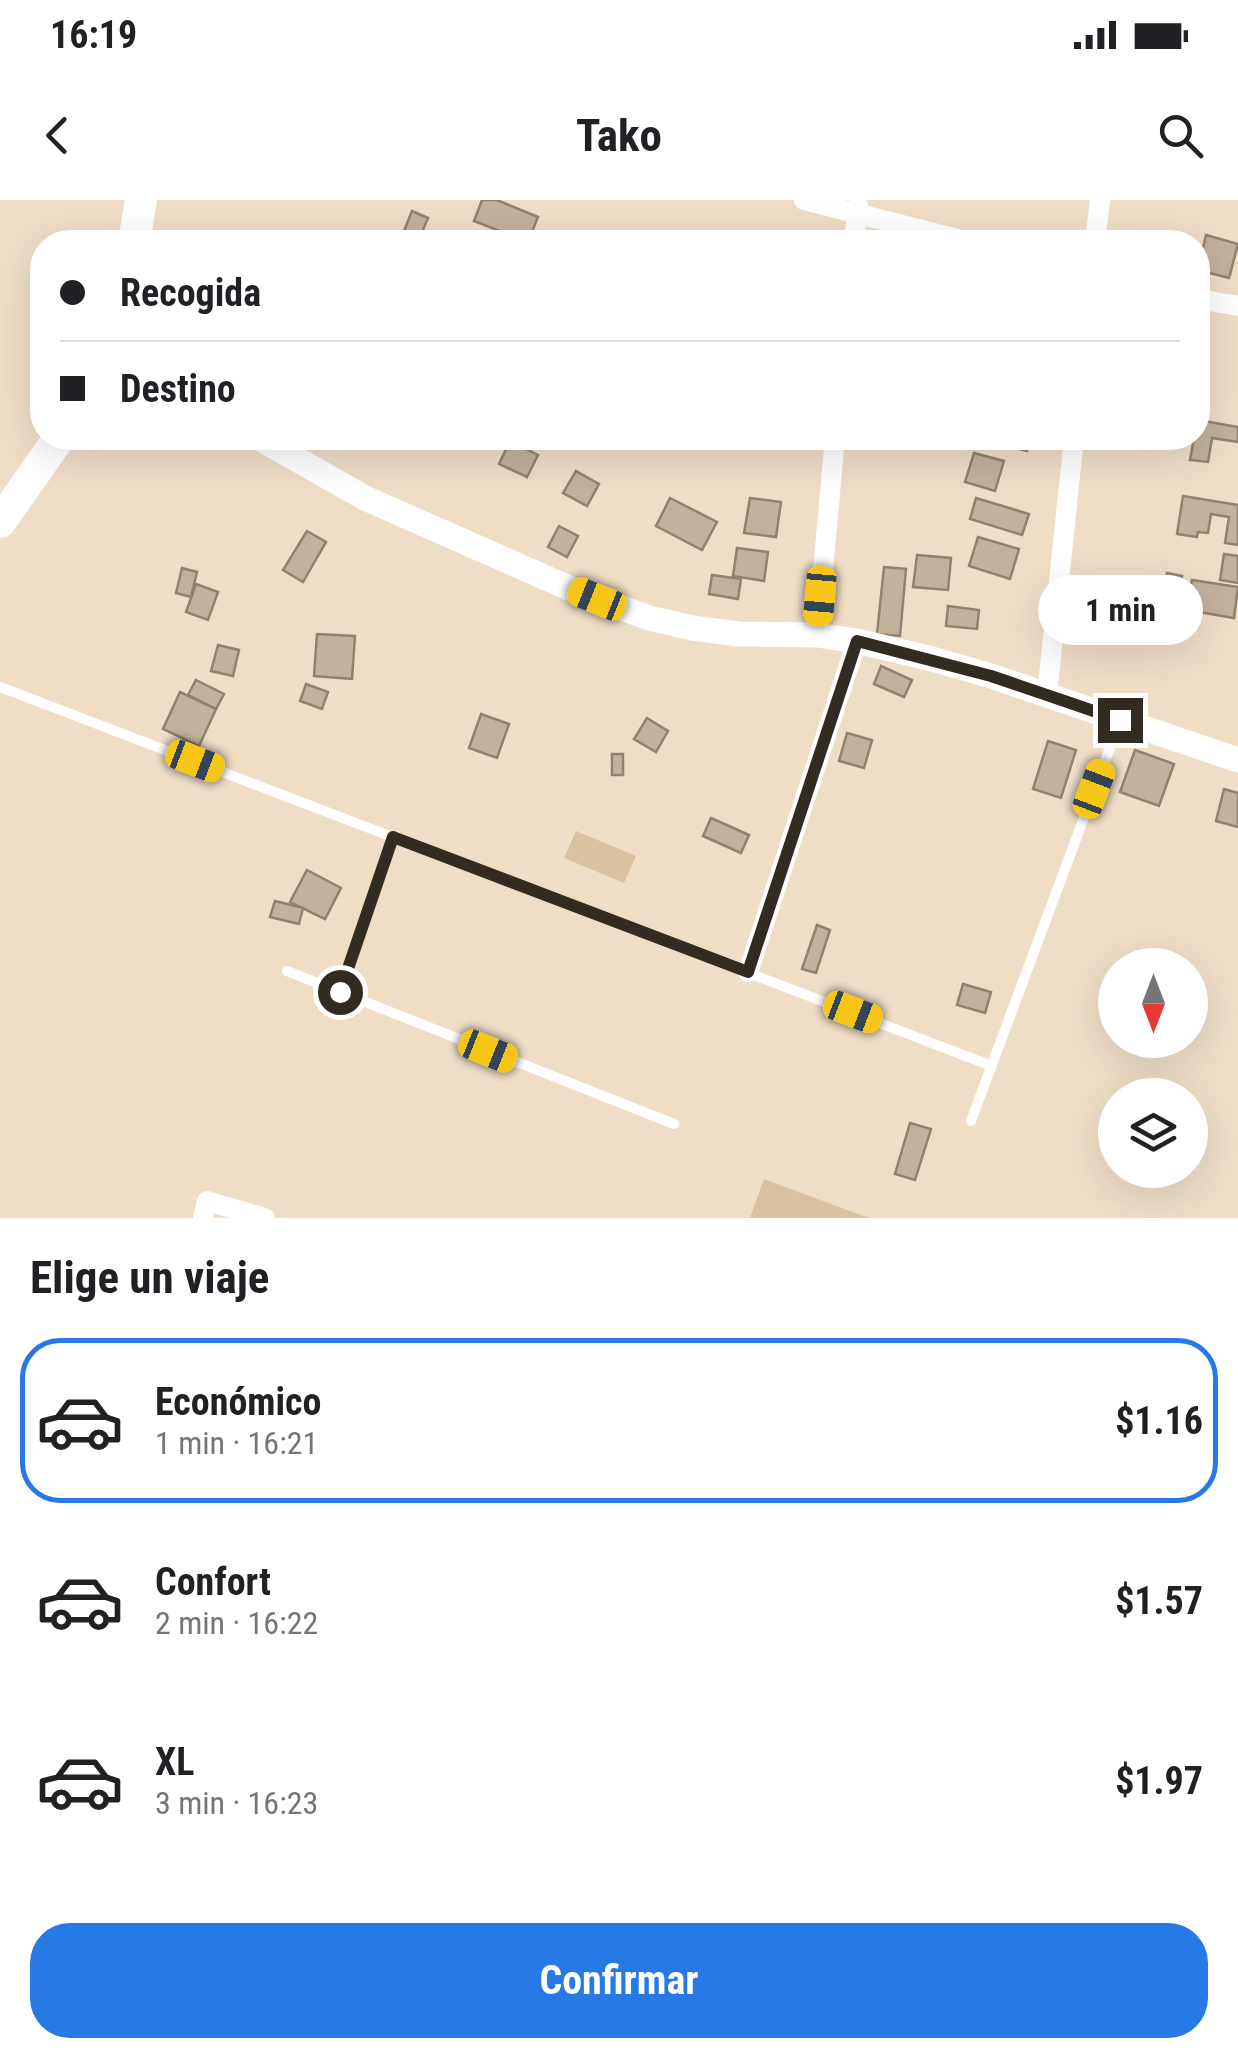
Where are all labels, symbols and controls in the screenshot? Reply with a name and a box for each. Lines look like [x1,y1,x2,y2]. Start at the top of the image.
text: 16:19 [50,13,137,57]
icon: back [30,108,85,163]
icon: search [1153,108,1208,163]
text: Tako [576,109,662,162]
text: Recogida [120,271,261,315]
text: Destino [120,367,236,411]
car [802,565,838,627]
car [564,574,630,624]
callout: 1 min [1038,575,1202,645]
text: 1 min [1085,591,1156,629]
route end [1098,698,1143,743]
car [162,736,228,786]
car [1069,756,1119,822]
north arrow [1098,948,1208,1058]
map controls [1098,948,1208,1188]
route start [318,970,363,1015]
car [820,987,886,1037]
car [455,1026,521,1076]
button: layers [1098,1078,1208,1188]
text: Elige un viaje [30,1251,269,1304]
icon: car [35,1376,125,1466]
text: Económico [155,1380,321,1424]
text: $1.16 [1115,1399,1203,1443]
text: 1 min · 16:21 [155,1424,318,1462]
icon: car [35,1556,125,1646]
text: Confort [155,1560,271,1604]
text: $1.57 [1115,1579,1203,1623]
text: 2 min · 16:22 [155,1604,318,1642]
icon: car [35,1736,125,1826]
text: XL [155,1740,194,1784]
text: $1.97 [1115,1759,1203,1803]
text: 3 min · 16:23 [155,1784,318,1822]
button: Confirmar [30,1923,1208,2038]

